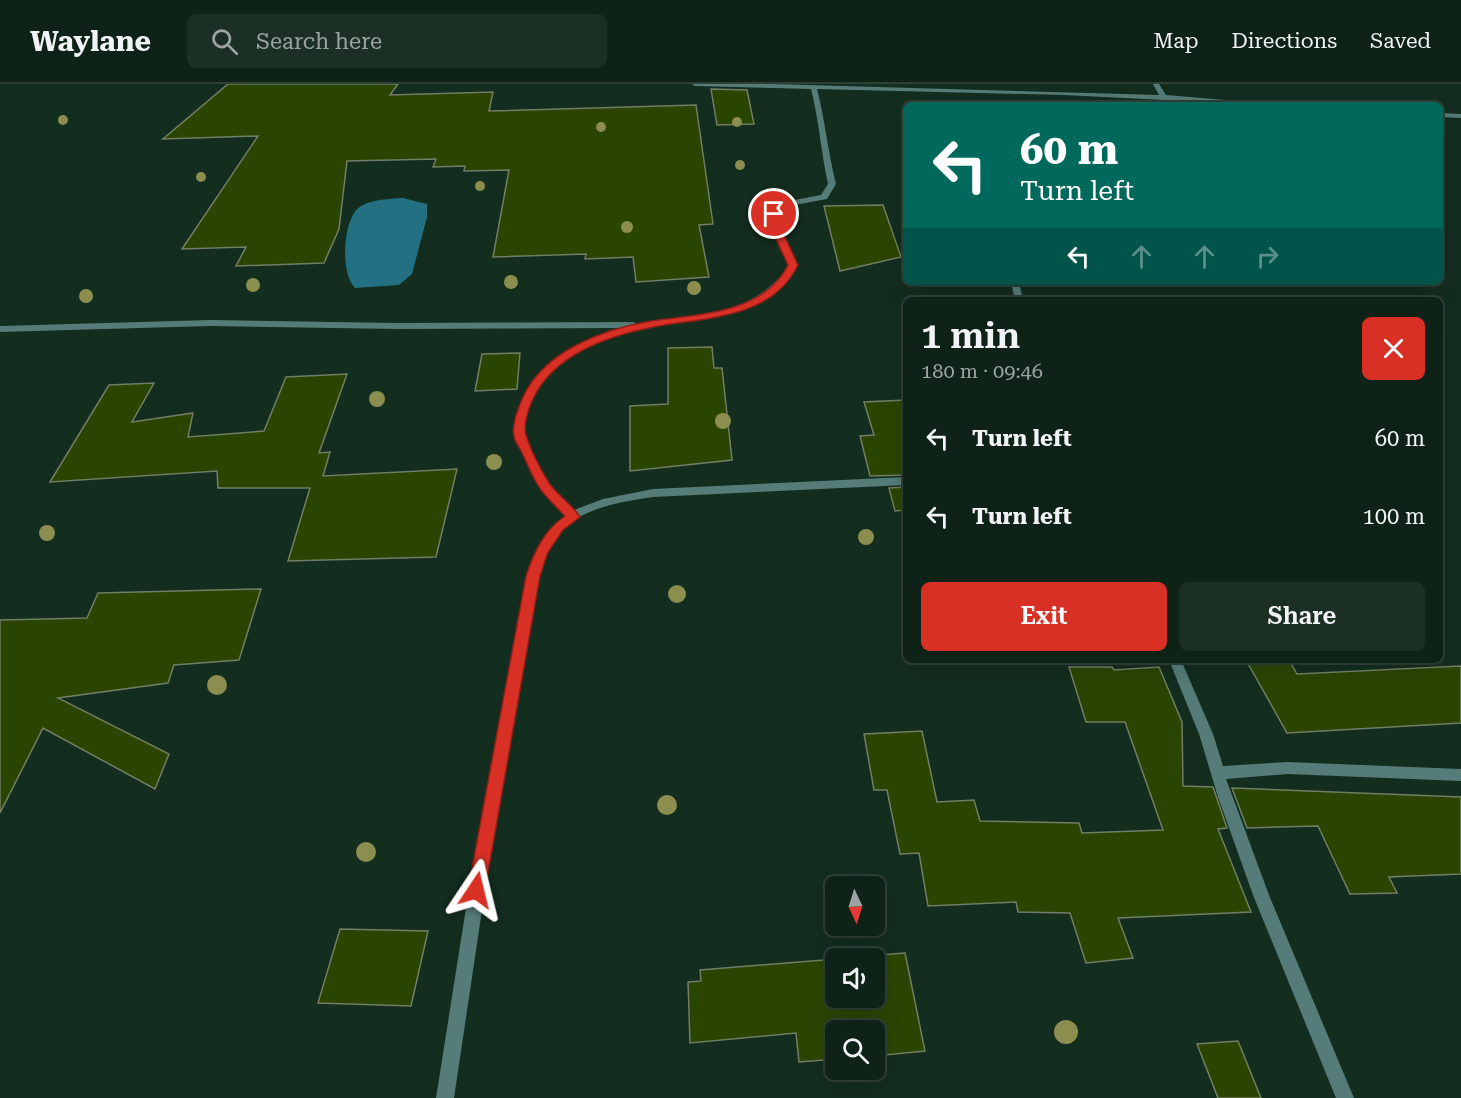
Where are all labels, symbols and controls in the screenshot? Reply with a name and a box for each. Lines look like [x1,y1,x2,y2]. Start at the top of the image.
search box [187,14,607,68]
text: Waylane [30,25,151,58]
icon: search [208,25,241,58]
text: Search here [256,29,382,54]
text: Map [1154,29,1198,53]
text: Directions [1231,29,1337,53]
text: Saved [1370,29,1431,53]
text: 60 m [1020,125,1118,174]
icon: left [921,126,999,204]
text: Turn left [1020,175,1134,207]
pin [748,188,799,239]
icon: arrive [757,197,790,230]
icon: left [1062,240,1095,273]
icon: ahead [1125,240,1158,273]
icon: ahead [1188,240,1221,273]
icon: right [1251,240,1284,273]
text: 1 min [921,315,1020,357]
button: close [1362,317,1425,380]
text: 180 m · 09:46 [921,359,1043,383]
icon: left [921,422,954,455]
text: Turn left [972,426,1072,451]
text: 60 m [1375,426,1425,451]
icon: left [921,500,954,533]
text: Turn left [972,504,1072,529]
text: 100 m [1362,504,1425,529]
button: Exit [921,582,1167,651]
button: Share [1179,582,1425,651]
position arrow [444,858,508,922]
north arrow [825,876,885,936]
map controls [825,876,885,1080]
button: sound [825,948,885,1008]
button: search [825,1020,885,1080]

